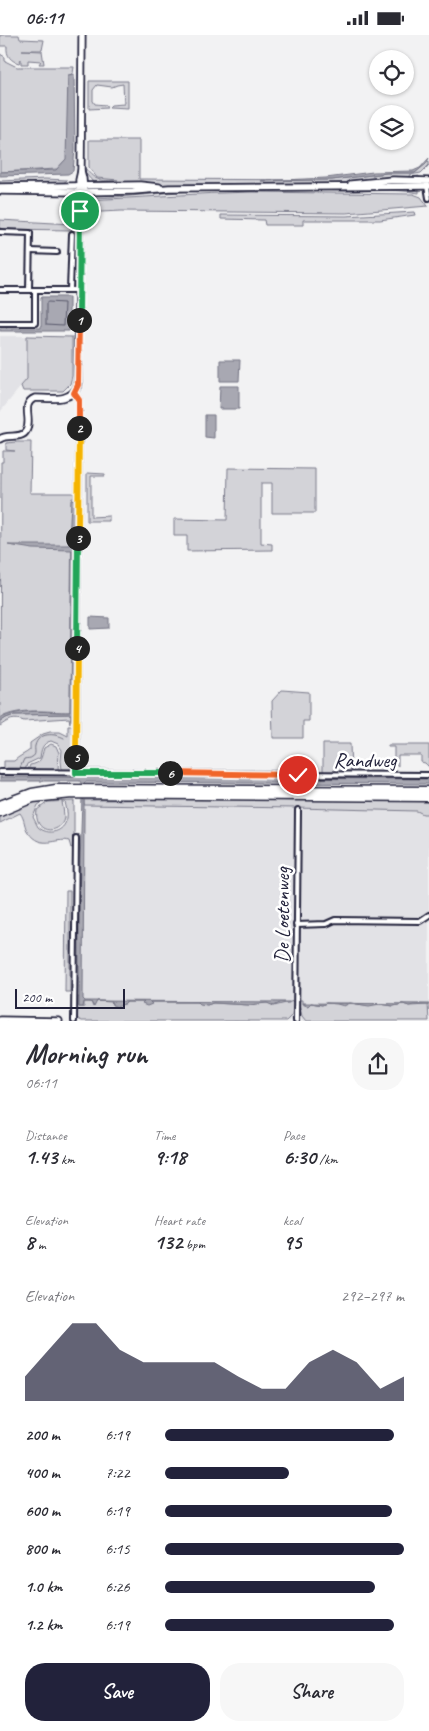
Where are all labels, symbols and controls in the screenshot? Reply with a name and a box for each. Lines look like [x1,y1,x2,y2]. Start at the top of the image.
text: 06:11 [25,6,63,30]
map controls [369,50,414,150]
button: locate [369,50,414,95]
button: layers [369,105,414,150]
pin [59,190,101,232]
icon: arrive [66,197,94,225]
pin: 1 [66,307,92,333]
text: 1 [76,312,83,329]
pin: 2 [66,415,92,441]
text: 2 [76,420,83,437]
pin: 3 [66,525,90,551]
text: 3 [75,530,82,547]
pin: 4 [64,635,90,661]
text: 4 [74,640,81,657]
pin: 5 [64,745,88,769]
street label: Randweg [333,747,398,773]
text: 5 [73,749,80,766]
pin [277,754,319,796]
pin: 6 [158,761,182,785]
icon: check [284,761,312,789]
text: 6 [167,765,174,782]
street label: De Loetenweg [269,866,295,963]
scale bar [15,986,125,1009]
text: 200 m [22,989,52,1006]
text: Morning run [25,1036,147,1071]
button: share [352,1038,404,1090]
text: 06:11 [25,1073,57,1093]
text: Distance [25,1127,67,1144]
text: Time [154,1127,175,1144]
text: Pace [283,1127,305,1144]
text: 1.43 [25,1144,58,1170]
text: 9:18 [154,1144,186,1170]
text: 6:30 [283,1144,316,1170]
text: km [58,1151,75,1168]
text: /km [316,1151,338,1168]
text: Elevation [25,1212,68,1229]
text: Heart rate [154,1212,205,1229]
text: kcal [283,1212,302,1229]
text: 8 [25,1229,34,1255]
text: 132 [154,1229,182,1255]
text: 95 [283,1229,301,1255]
text: m [34,1236,46,1253]
text: bpm [182,1236,205,1253]
text: Elevation [25,1286,74,1306]
text: 292–297 m [341,1286,404,1306]
text: 200 m [25,1425,60,1445]
text: 6:19 [105,1425,130,1445]
text: 400 m [25,1463,60,1483]
text: 7:22 [105,1463,130,1483]
text: 600 m [25,1501,60,1521]
text: 6:19 [105,1501,130,1521]
text: 800 m [25,1539,60,1559]
text: 6:15 [105,1539,130,1559]
text: 1.0 km [25,1577,62,1597]
text: 6:26 [105,1577,130,1597]
text: 1.2 km [25,1615,62,1635]
text: 6:19 [105,1615,130,1635]
button: Save [25,1663,210,1721]
button: Share [220,1663,404,1721]

